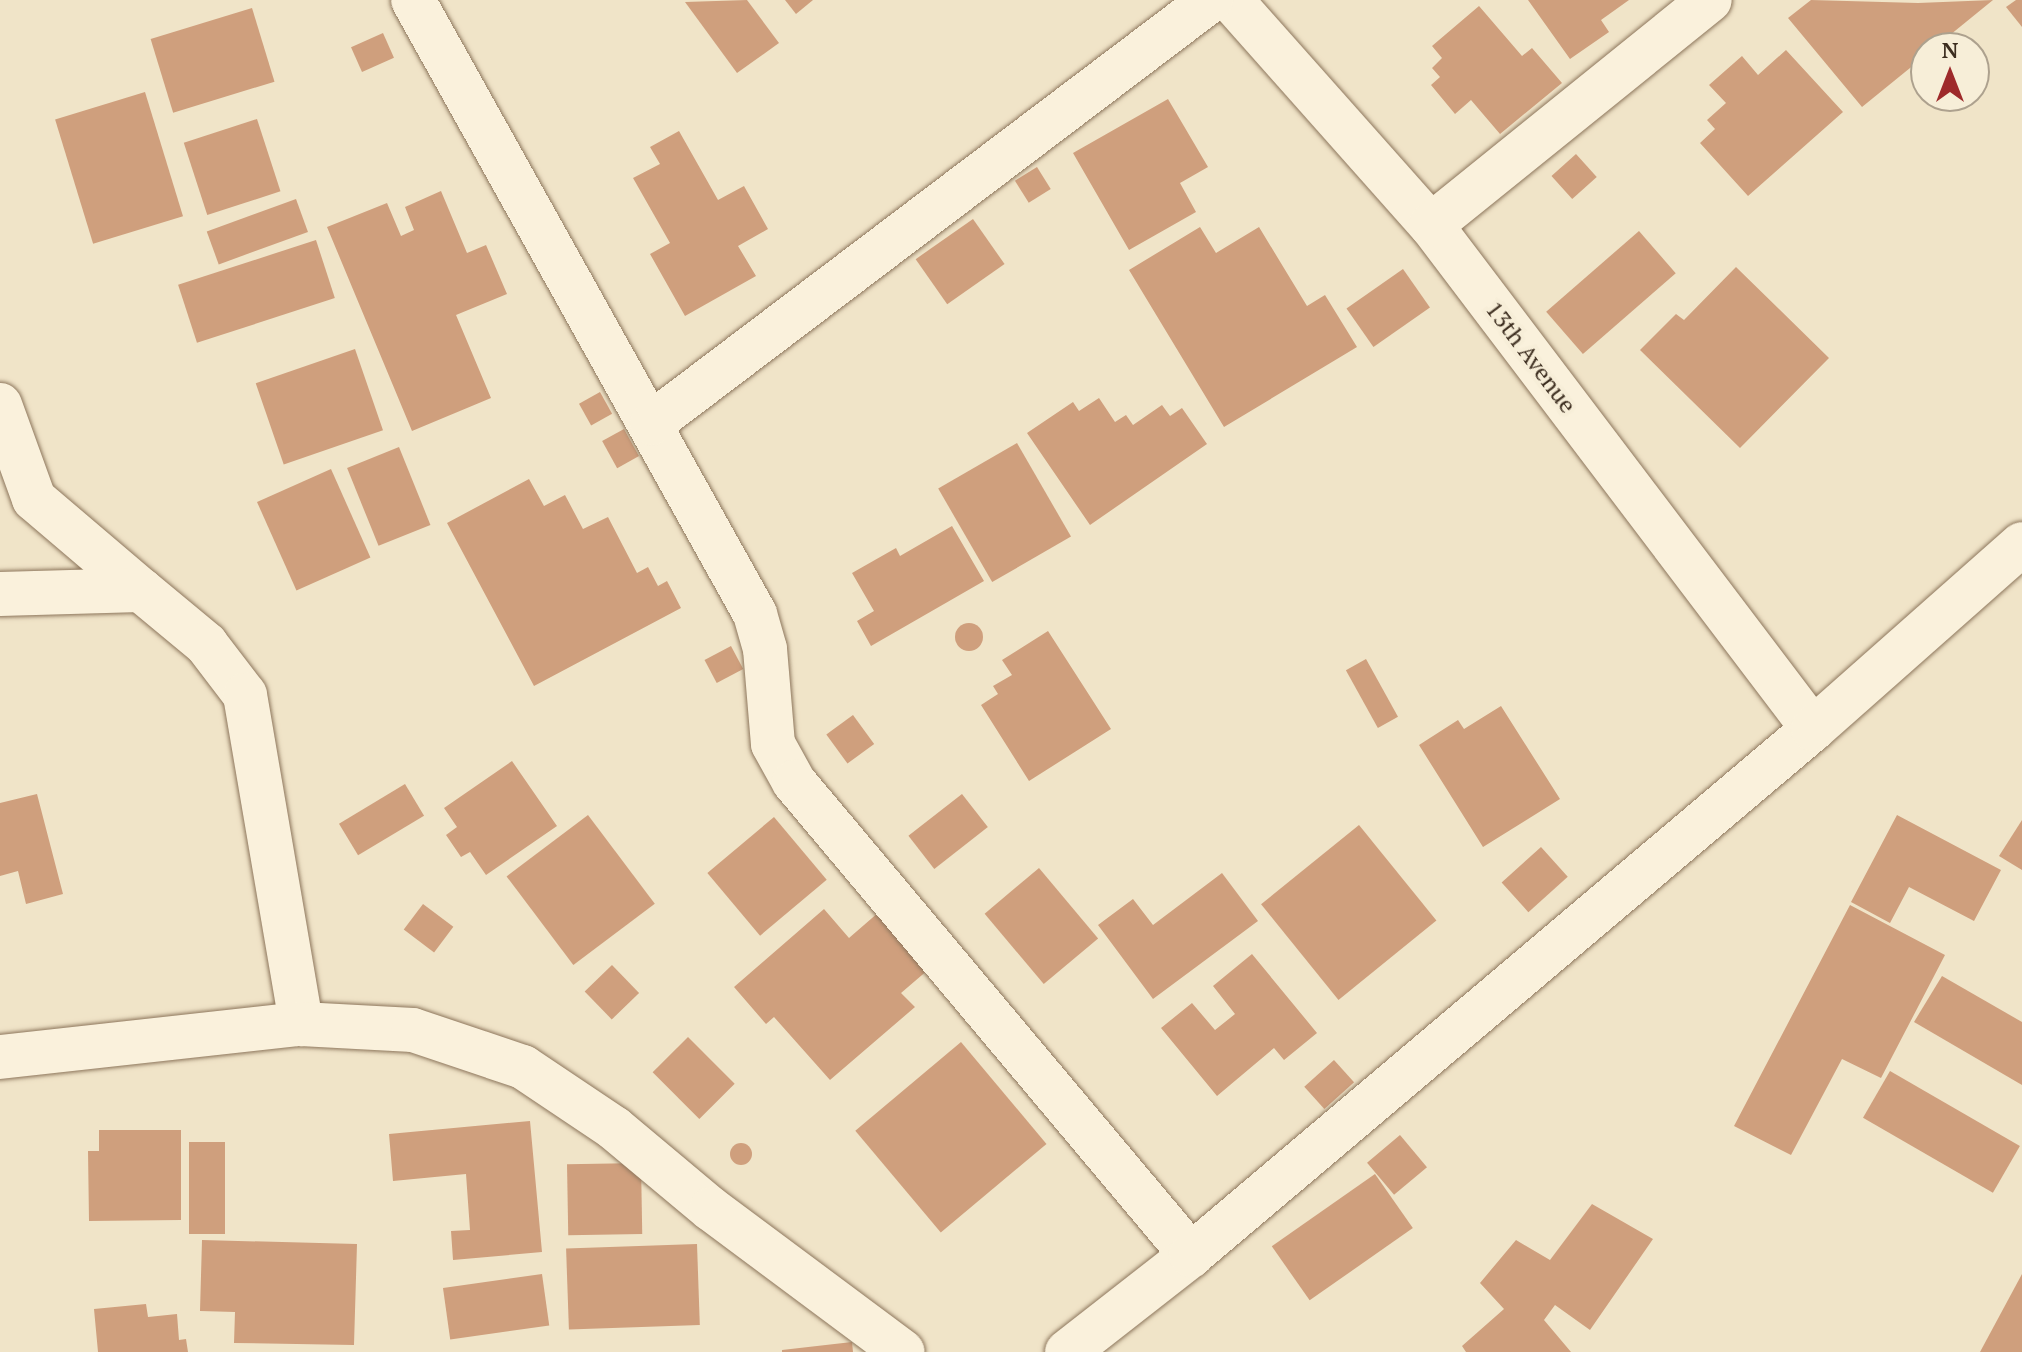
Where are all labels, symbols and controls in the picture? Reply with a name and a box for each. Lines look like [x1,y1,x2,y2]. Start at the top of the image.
north arrow [1910,32,1990,112]
text: N [1942,35,1958,64]
street label: 13th Avenue [1479,295,1583,419]

